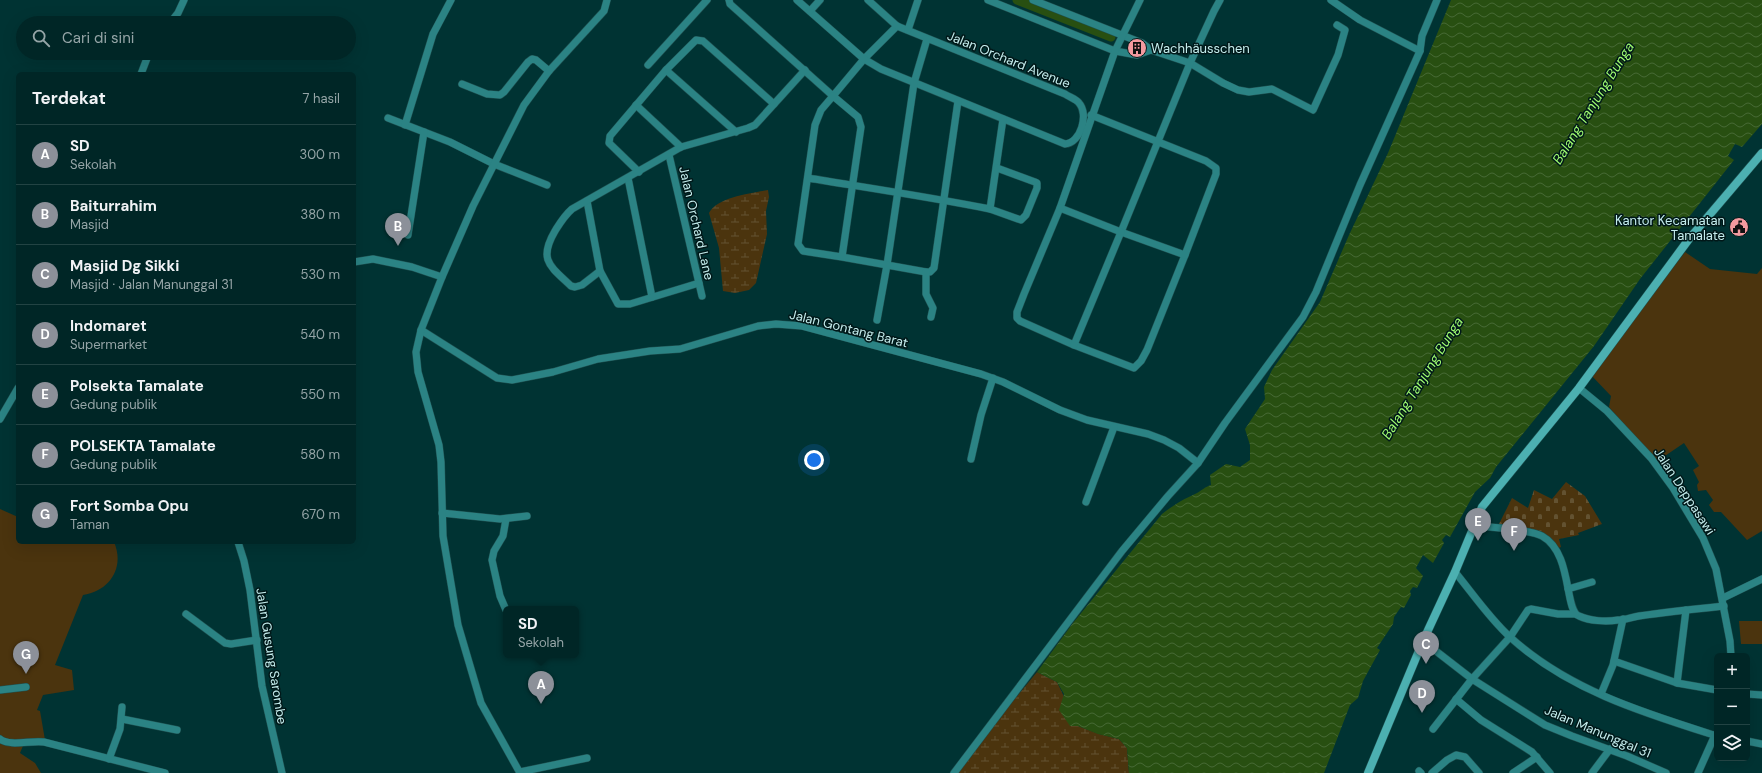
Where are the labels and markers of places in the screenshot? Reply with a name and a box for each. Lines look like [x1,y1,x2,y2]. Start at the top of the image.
building icon: Wachhäusschen [1126,37,1148,59]
place label: Wachhäusschen [1151,40,1250,57]
place label: Kantor Kecamatan Tamalate [1615,212,1725,244]
pin: B [385,213,411,246]
public building icon: Kantor Kecamatan Tamalate [1728,216,1750,238]
pin: E [1465,508,1491,541]
pin: F [1501,518,1527,551]
pin: C [1413,631,1439,664]
pin: G [13,641,39,674]
pin: A [528,671,554,704]
pin: D [1409,680,1435,713]

